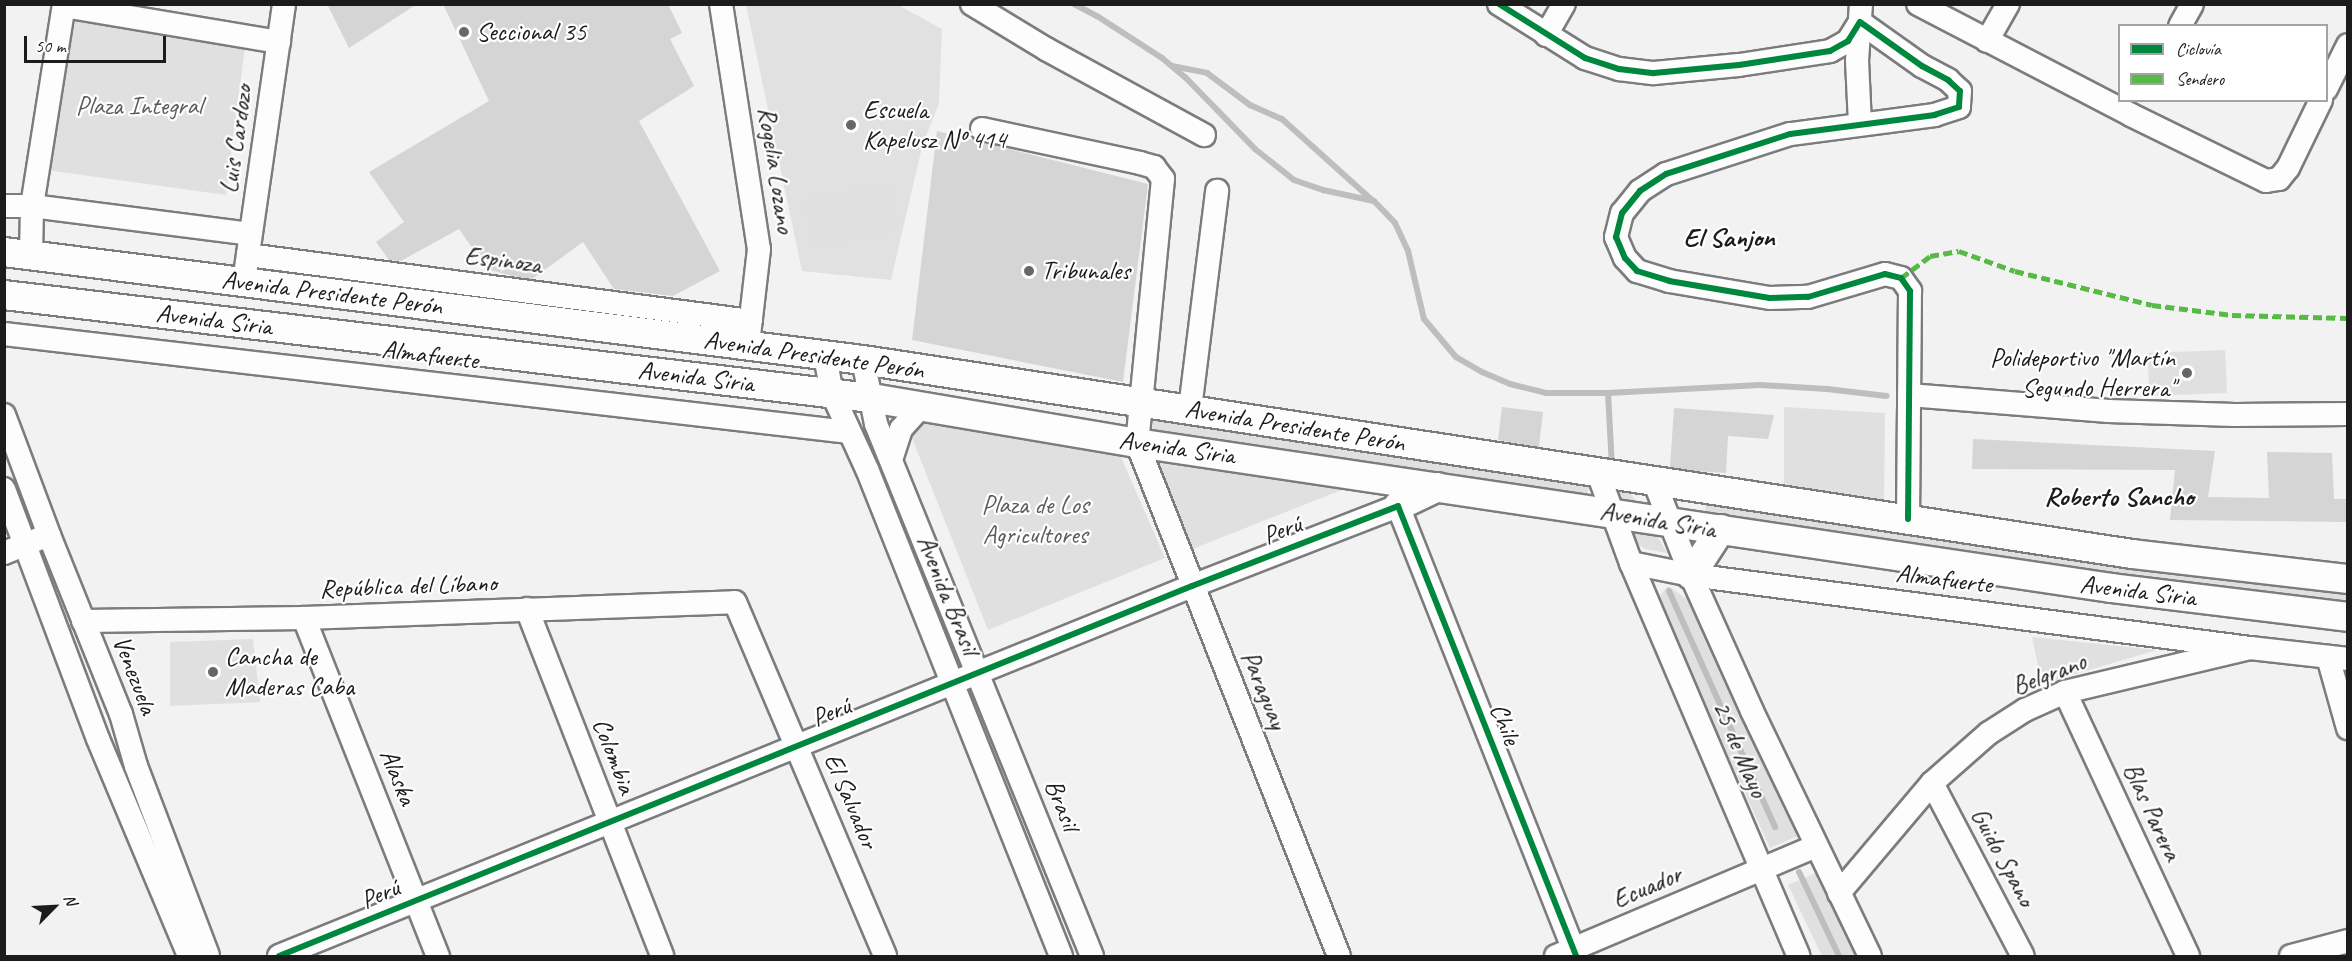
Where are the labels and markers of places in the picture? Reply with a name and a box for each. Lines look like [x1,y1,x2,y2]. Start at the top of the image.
place label: Seccional 35 [476,16,586,48]
marker: Seccional 35 [457,25,471,39]
place label: Escuela Kapelusz Nº 414 [863,94,1006,156]
marker: Escuela Kapelusz Nº 414 [844,118,858,132]
place label: Tribunales [1041,255,1130,287]
marker: Tribunales [1022,264,1036,278]
place label: Polideportivo "Martín Segundo Herrera" [1990,342,2175,404]
marker: Polideportivo "Martín Segundo Herrera" [2180,366,2194,380]
place label: Cancha de Maderas Caba [225,641,354,702]
marker: Cancha de Maderas Caba [206,665,220,679]

